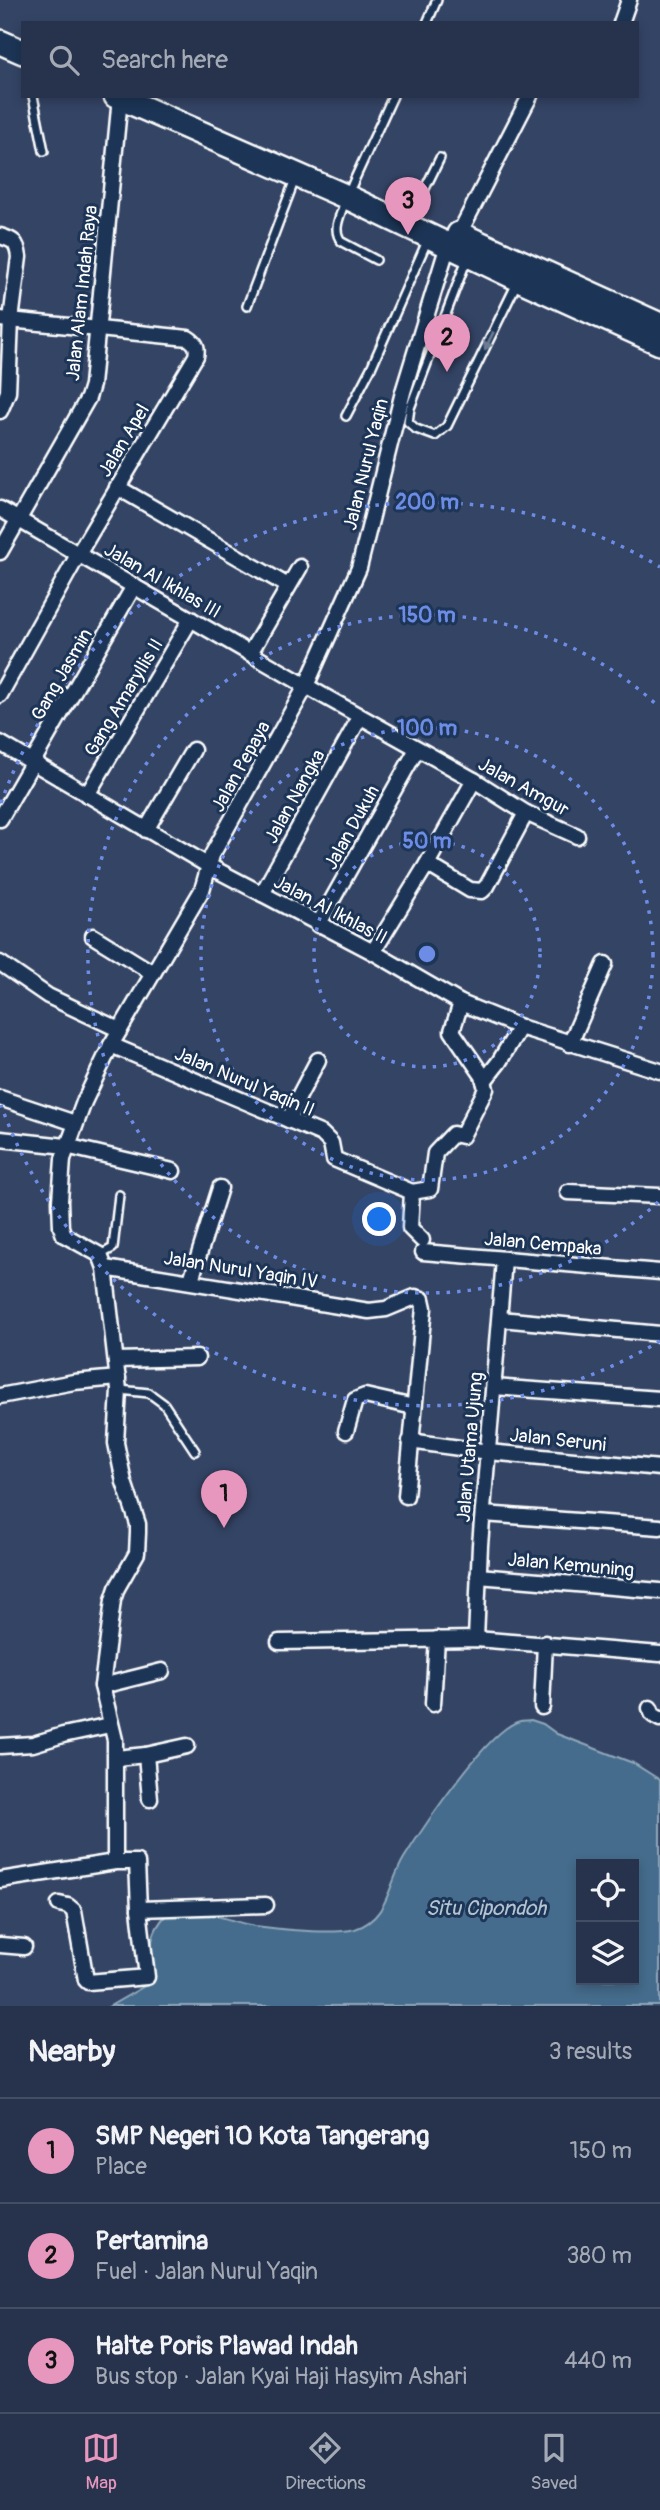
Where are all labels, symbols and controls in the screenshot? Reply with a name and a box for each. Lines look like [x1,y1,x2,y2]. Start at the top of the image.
search box [21,21,639,98]
icon: search [45,41,83,79]
text: Search here [101,44,228,76]
pin: 3 [385,177,431,235]
street label: Jalan Alam Indah Raya [61,204,103,382]
pin: 2 [424,314,470,372]
one-way arrow [483,330,494,351]
street label: Jalan Nurul Yaqin [338,396,394,533]
street label: Jalan Apel [93,400,155,481]
text: 200 m [395,489,459,516]
street label: Jalan Al Ikhlas III [100,538,225,624]
text: 150 m [398,602,456,629]
street label: Gang Jasmin [26,624,98,725]
street label: Gang Amaryllis II [79,634,169,761]
text: 100 m [397,715,457,742]
street label: Jalan Pepaya [206,717,276,816]
street label: Jalan Nangka [259,745,331,848]
street label: Jalan Amgur [474,752,573,822]
street label: Jalan Dukuh [319,781,385,874]
text: 50 m [403,828,452,855]
street label: Jalan Al Ikhlas II [270,870,392,950]
centre of rings [415,942,439,966]
street label: Jalan Nurul Yaqin II [171,1042,318,1122]
your location [362,1202,396,1236]
street label: Jalan Cempaka [483,1227,603,1261]
street label: Jalan Nurul Yaqin IV [162,1246,320,1294]
street label: Jalan Utama Ujung [451,1371,489,1523]
street label: Jalan Seruni [509,1423,607,1457]
pin: 1 [201,1470,247,1528]
street label: Jalan Kemuning [507,1548,635,1582]
map controls [576,1859,639,1985]
button: locate [576,1859,639,1922]
water label: Situ Cipondoh [426,1895,547,1922]
button: layers [576,1922,639,1985]
text: Nearby [28,2033,115,2070]
text: 3 results [549,2037,632,2066]
text: SMP Negeri 10 Kota Tangerang [95,2120,429,2152]
text: 1 [47,2136,56,2165]
text: 150 m [569,2136,632,2165]
text: Place [95,2152,147,2181]
text: Pertamina [95,2225,208,2257]
text: 2 [45,2241,57,2270]
text: 380 m [566,2241,632,2270]
text: Fuel · Jalan Nurul Yaqin [95,2257,318,2286]
text: Halte Poris Plawad Indah [95,2330,358,2362]
text: 3 [45,2346,57,2375]
text: 440 m [564,2346,632,2375]
text: Bus stop · Jalan Kyai Haji Hasyim Ashari [95,2362,467,2391]
tab: Map [82,2429,120,2495]
tab: Directions [285,2429,366,2495]
tab: Saved [530,2429,578,2495]

